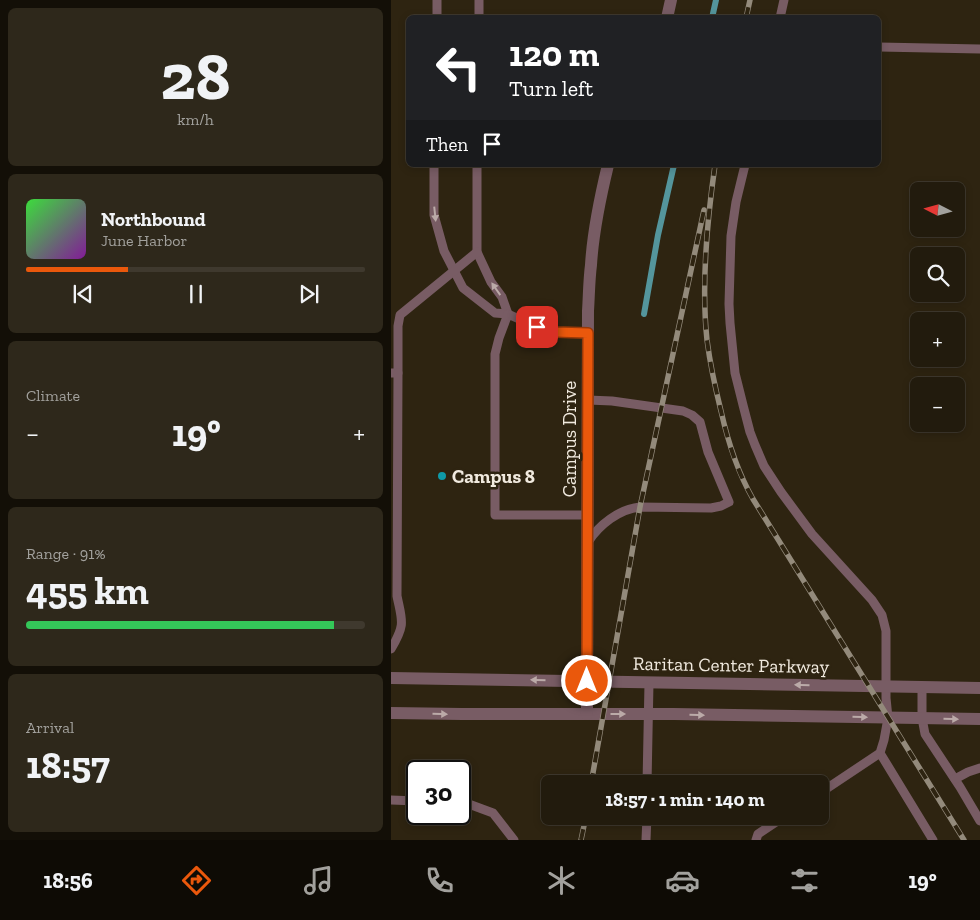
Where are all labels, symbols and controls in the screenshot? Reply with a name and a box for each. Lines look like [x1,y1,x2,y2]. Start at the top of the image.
text: 120 m [509,33,599,75]
icon: left [426,35,491,100]
text: 28 [161,38,230,116]
text: Turn left [509,75,593,102]
text: km/h [177,110,214,129]
icon: arrive [478,130,506,158]
text: Then [426,133,468,156]
north arrow [910,182,965,238]
map controls [910,182,965,432]
one-way arrow [431,206,439,222]
text: Northbound [101,208,206,231]
text: June Harbor [101,231,187,250]
button: search [910,247,965,302]
icon: previous [69,280,97,308]
icon: pause [182,280,210,308]
icon: next [295,280,323,308]
one-way arrow [491,282,501,296]
pin [516,306,558,348]
button: + [910,312,965,367]
icon: arrive [523,313,551,341]
button: − [910,377,965,432]
street label: Campus Drive [558,381,581,497]
text: Climate [26,386,80,405]
text: 19° [172,410,221,456]
text: − [26,417,39,450]
text: + [353,417,365,450]
place label: Campus 8 [452,465,535,488]
marker: Campus 8 [436,470,448,482]
text: Range · 91% [26,544,105,563]
text: 455 km [26,568,149,614]
street label: Raritan Center Parkway [633,652,830,678]
position arrow [560,654,612,706]
one-way arrow [530,676,546,684]
one-way arrow [794,681,810,689]
one-way arrow [432,710,448,718]
one-way arrow [610,710,626,718]
one-way arrow [689,711,705,719]
one-way arrow [852,713,868,721]
one-way arrow [943,715,959,723]
text: Arrival [26,718,74,737]
text: 18:57 [26,742,110,788]
speed limit sign: 30 [406,760,471,825]
text: 18:57 · 1 min · 140 m [605,788,765,811]
icon: directions [179,863,214,898]
icon: music [301,863,336,898]
icon: phone [422,863,457,898]
icon: climate [544,863,579,898]
icon: car [665,863,700,898]
icon: filters [787,863,822,898]
text: 18:56 [43,867,93,894]
text: 19° [908,867,937,894]

